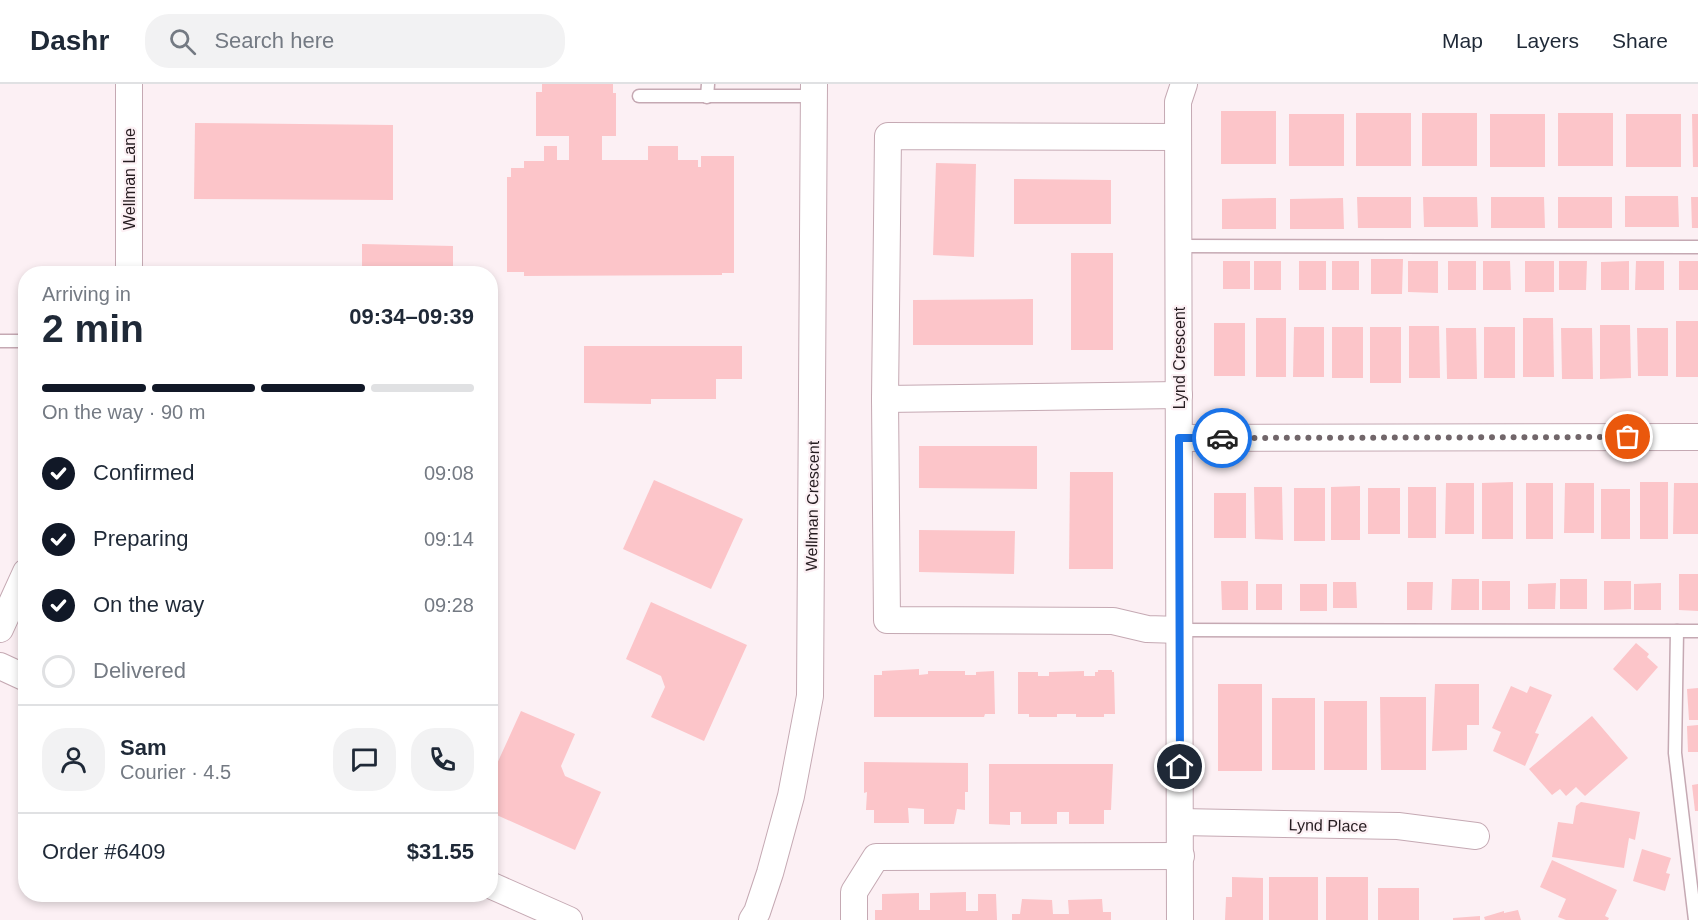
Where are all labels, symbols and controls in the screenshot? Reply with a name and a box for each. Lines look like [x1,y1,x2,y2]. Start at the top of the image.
search box [145,14,565,68]
text: Dashr [30,25,109,56]
icon: search [166,25,199,58]
text: Search here [214,28,334,53]
text: Map [1442,29,1483,52]
text: Layers [1516,29,1579,52]
text: Share [1612,29,1668,52]
street label: Wellman Lane [121,128,138,230]
text: Arriving in [42,283,131,305]
text: 09:34–09:39 [349,304,474,329]
street label: Lynd Crescent [1171,306,1188,409]
text: 2 min [42,307,144,350]
text: On the way · 90 m [42,401,205,423]
courier [1192,408,1252,468]
pin [1602,411,1653,462]
icon: bag [1611,420,1644,453]
icon: car [1206,422,1239,455]
street label: Wellman Crescent [803,440,822,571]
icon: check [42,457,75,490]
text: Confirmed [93,460,194,485]
text: 09:08 [424,462,474,484]
icon: check [42,523,75,556]
text: Preparing [93,526,188,551]
text: 09:14 [424,528,474,550]
icon: check [42,589,75,622]
text: On the way [93,592,204,617]
text: 09:28 [424,594,474,616]
text: Delivered [93,658,186,683]
button: person [42,728,105,791]
button: chat [333,728,396,791]
button: phone [411,728,474,791]
text: Sam [120,735,166,760]
pin [1154,741,1205,792]
icon: home [1163,750,1196,783]
text: Courier · 4.5 [120,761,231,783]
street label: Lynd Place [1289,816,1368,835]
text: Order #6409 [42,839,166,864]
text: $31.55 [407,839,474,864]

